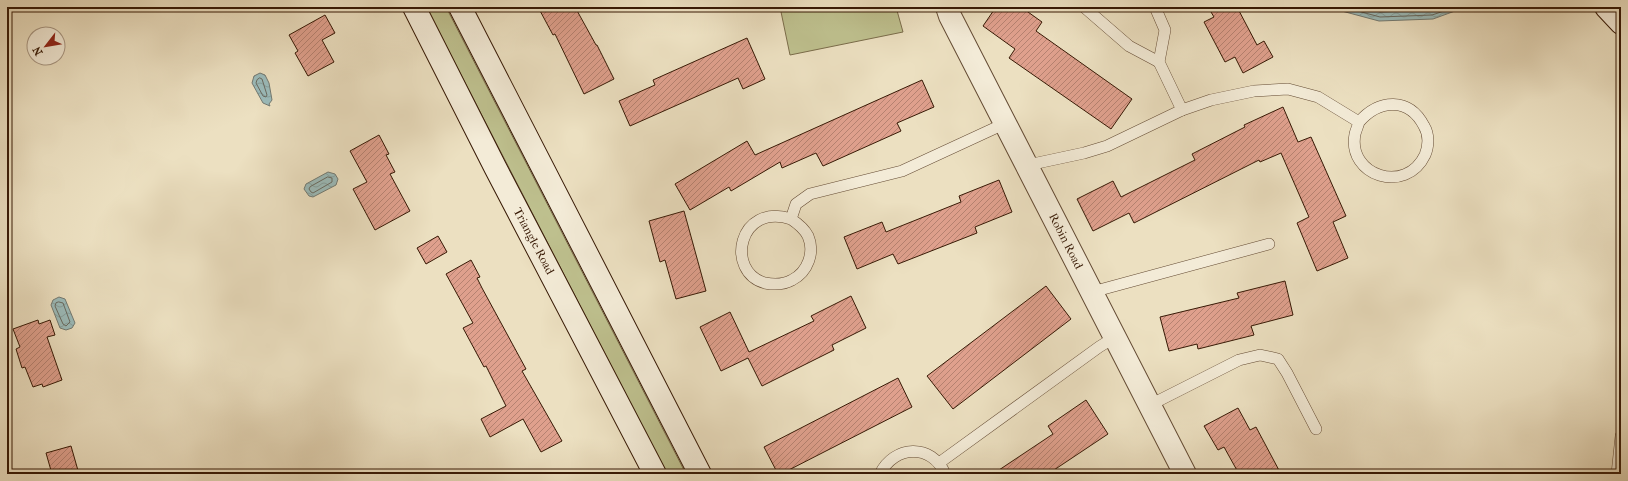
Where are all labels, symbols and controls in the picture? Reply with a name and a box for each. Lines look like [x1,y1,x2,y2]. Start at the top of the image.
north arrow [26,26,66,66]
text: N [30,43,46,58]
street label: Triangle Road [511,205,558,277]
street label: Robin Road [1046,211,1086,272]

